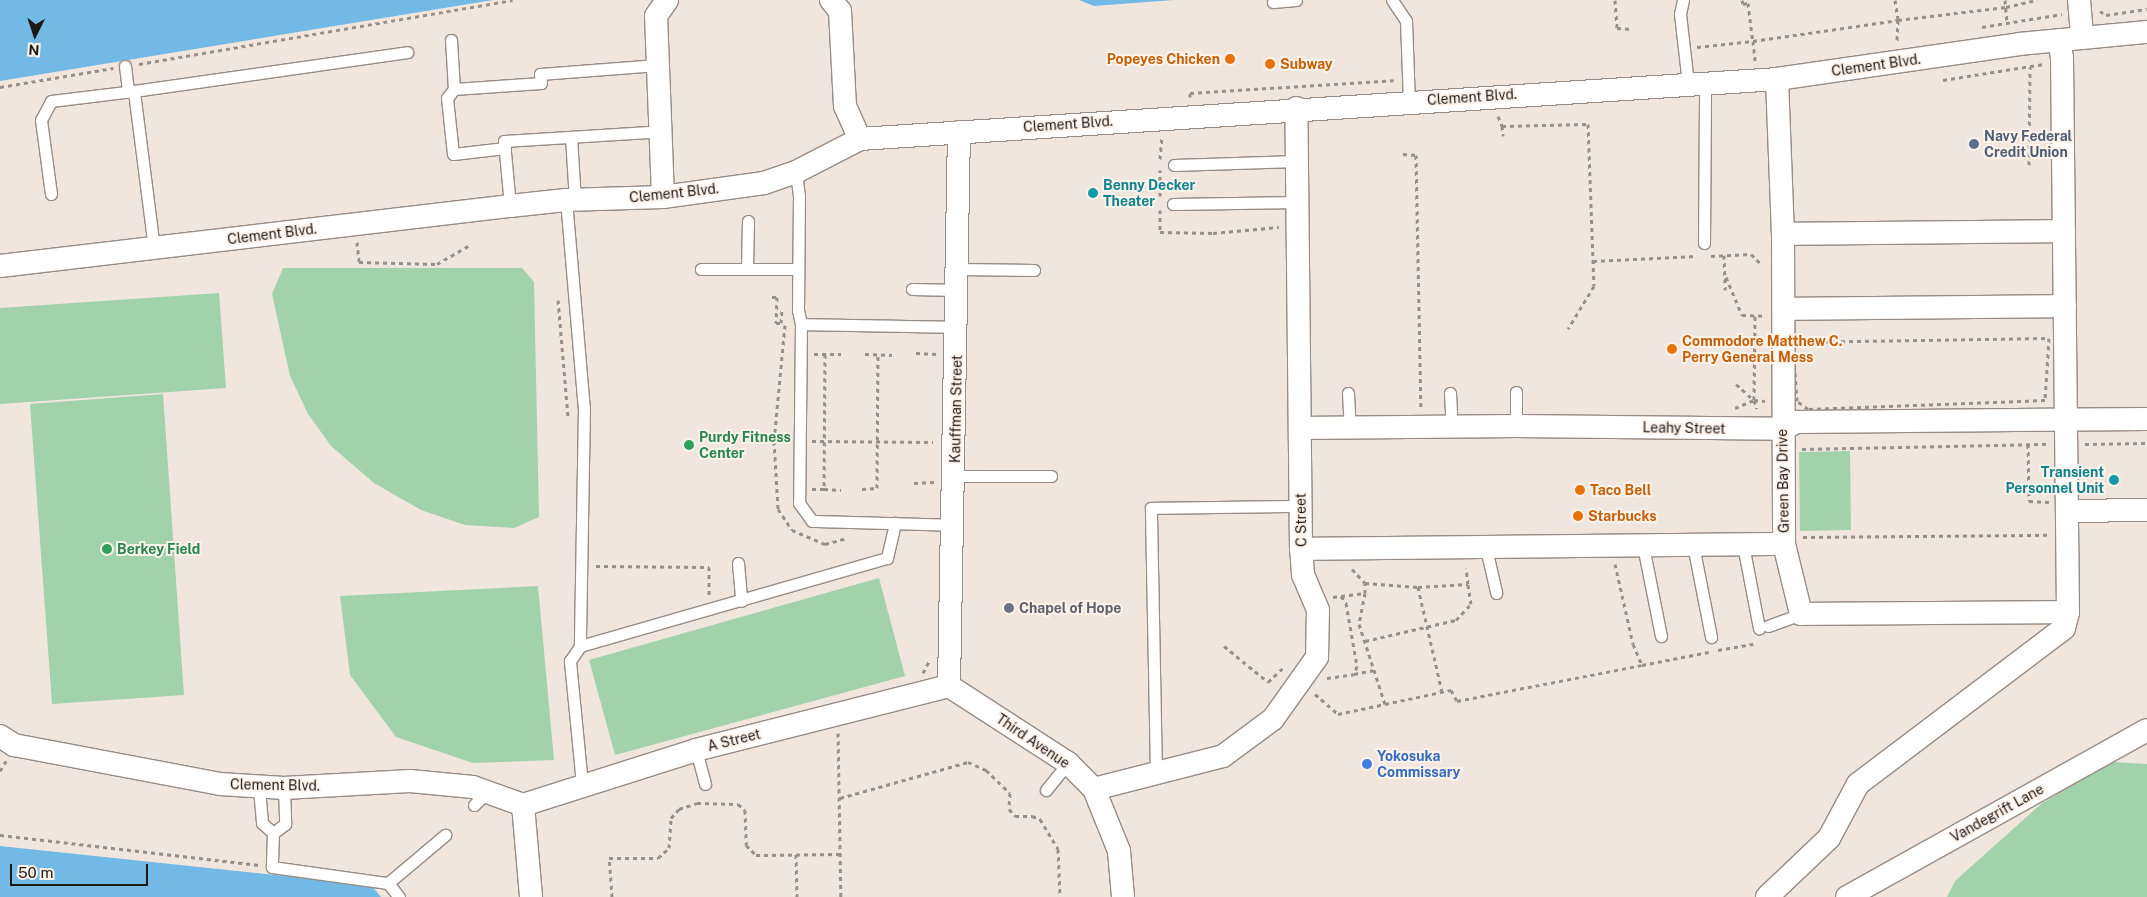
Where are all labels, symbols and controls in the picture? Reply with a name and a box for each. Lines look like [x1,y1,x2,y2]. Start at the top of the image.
north arrow [10,10,60,60]
text: N [28,42,40,58]
street label: Clement Blvd. [1830,50,1922,80]
place label: Popeyes Chicken [1107,51,1220,67]
marker: Popeyes Chicken [1224,53,1236,65]
place label: Subway [1280,56,1333,72]
marker: Subway [1264,58,1276,70]
street label: Clement Blvd. [1427,85,1517,109]
street label: Clement Blvd. [1023,112,1113,136]
place label: Navy Federal Credit Union [1984,128,2072,160]
marker: Navy Federal Credit Union [1968,138,1980,150]
place label: Benny Decker Theater [1103,177,1195,210]
street label: Clement Blvd. [628,180,720,206]
marker: Benny Decker Theater [1087,187,1099,199]
street label: Clement Blvd. [226,220,318,248]
place label: Commodore Matthew C. Perry General Mess [1682,333,1843,366]
marker: Commodore Matthew C. Perry General Mess [1666,343,1678,355]
street label: Kauffman Street [947,355,965,463]
street label: Leahy Street [1642,419,1726,437]
place label: Purdy Fitness Center [699,429,791,462]
street label: Green Bay Drive [1774,429,1792,533]
marker: Purdy Fitness Center [683,439,695,451]
place label: Transient Personnel Unit [2005,464,2104,497]
marker: Transient Personnel Unit [2108,474,2120,486]
place label: Taco Bell [1590,482,1651,498]
marker: Taco Bell [1574,484,1586,496]
street label: C Street [1292,493,1310,547]
place label: Starbucks [1588,508,1657,524]
marker: Starbucks [1572,510,1584,522]
place label: Berkey Field [117,541,200,557]
marker: Berkey Field [101,543,113,555]
place label: Chapel of Hope [1019,600,1121,616]
marker: Chapel of Hope [1003,602,1015,614]
street label: Third Avenue [993,710,1073,772]
street label: A Street [706,725,762,755]
place label: Yokosuka Commissary [1377,748,1460,780]
marker: Yokosuka Commissary [1361,758,1373,770]
street label: Clement Blvd. [230,776,320,794]
street label: Vandegrift Lane [1947,780,2047,846]
scale bar [12,854,150,886]
text: 50 m [18,864,53,881]

